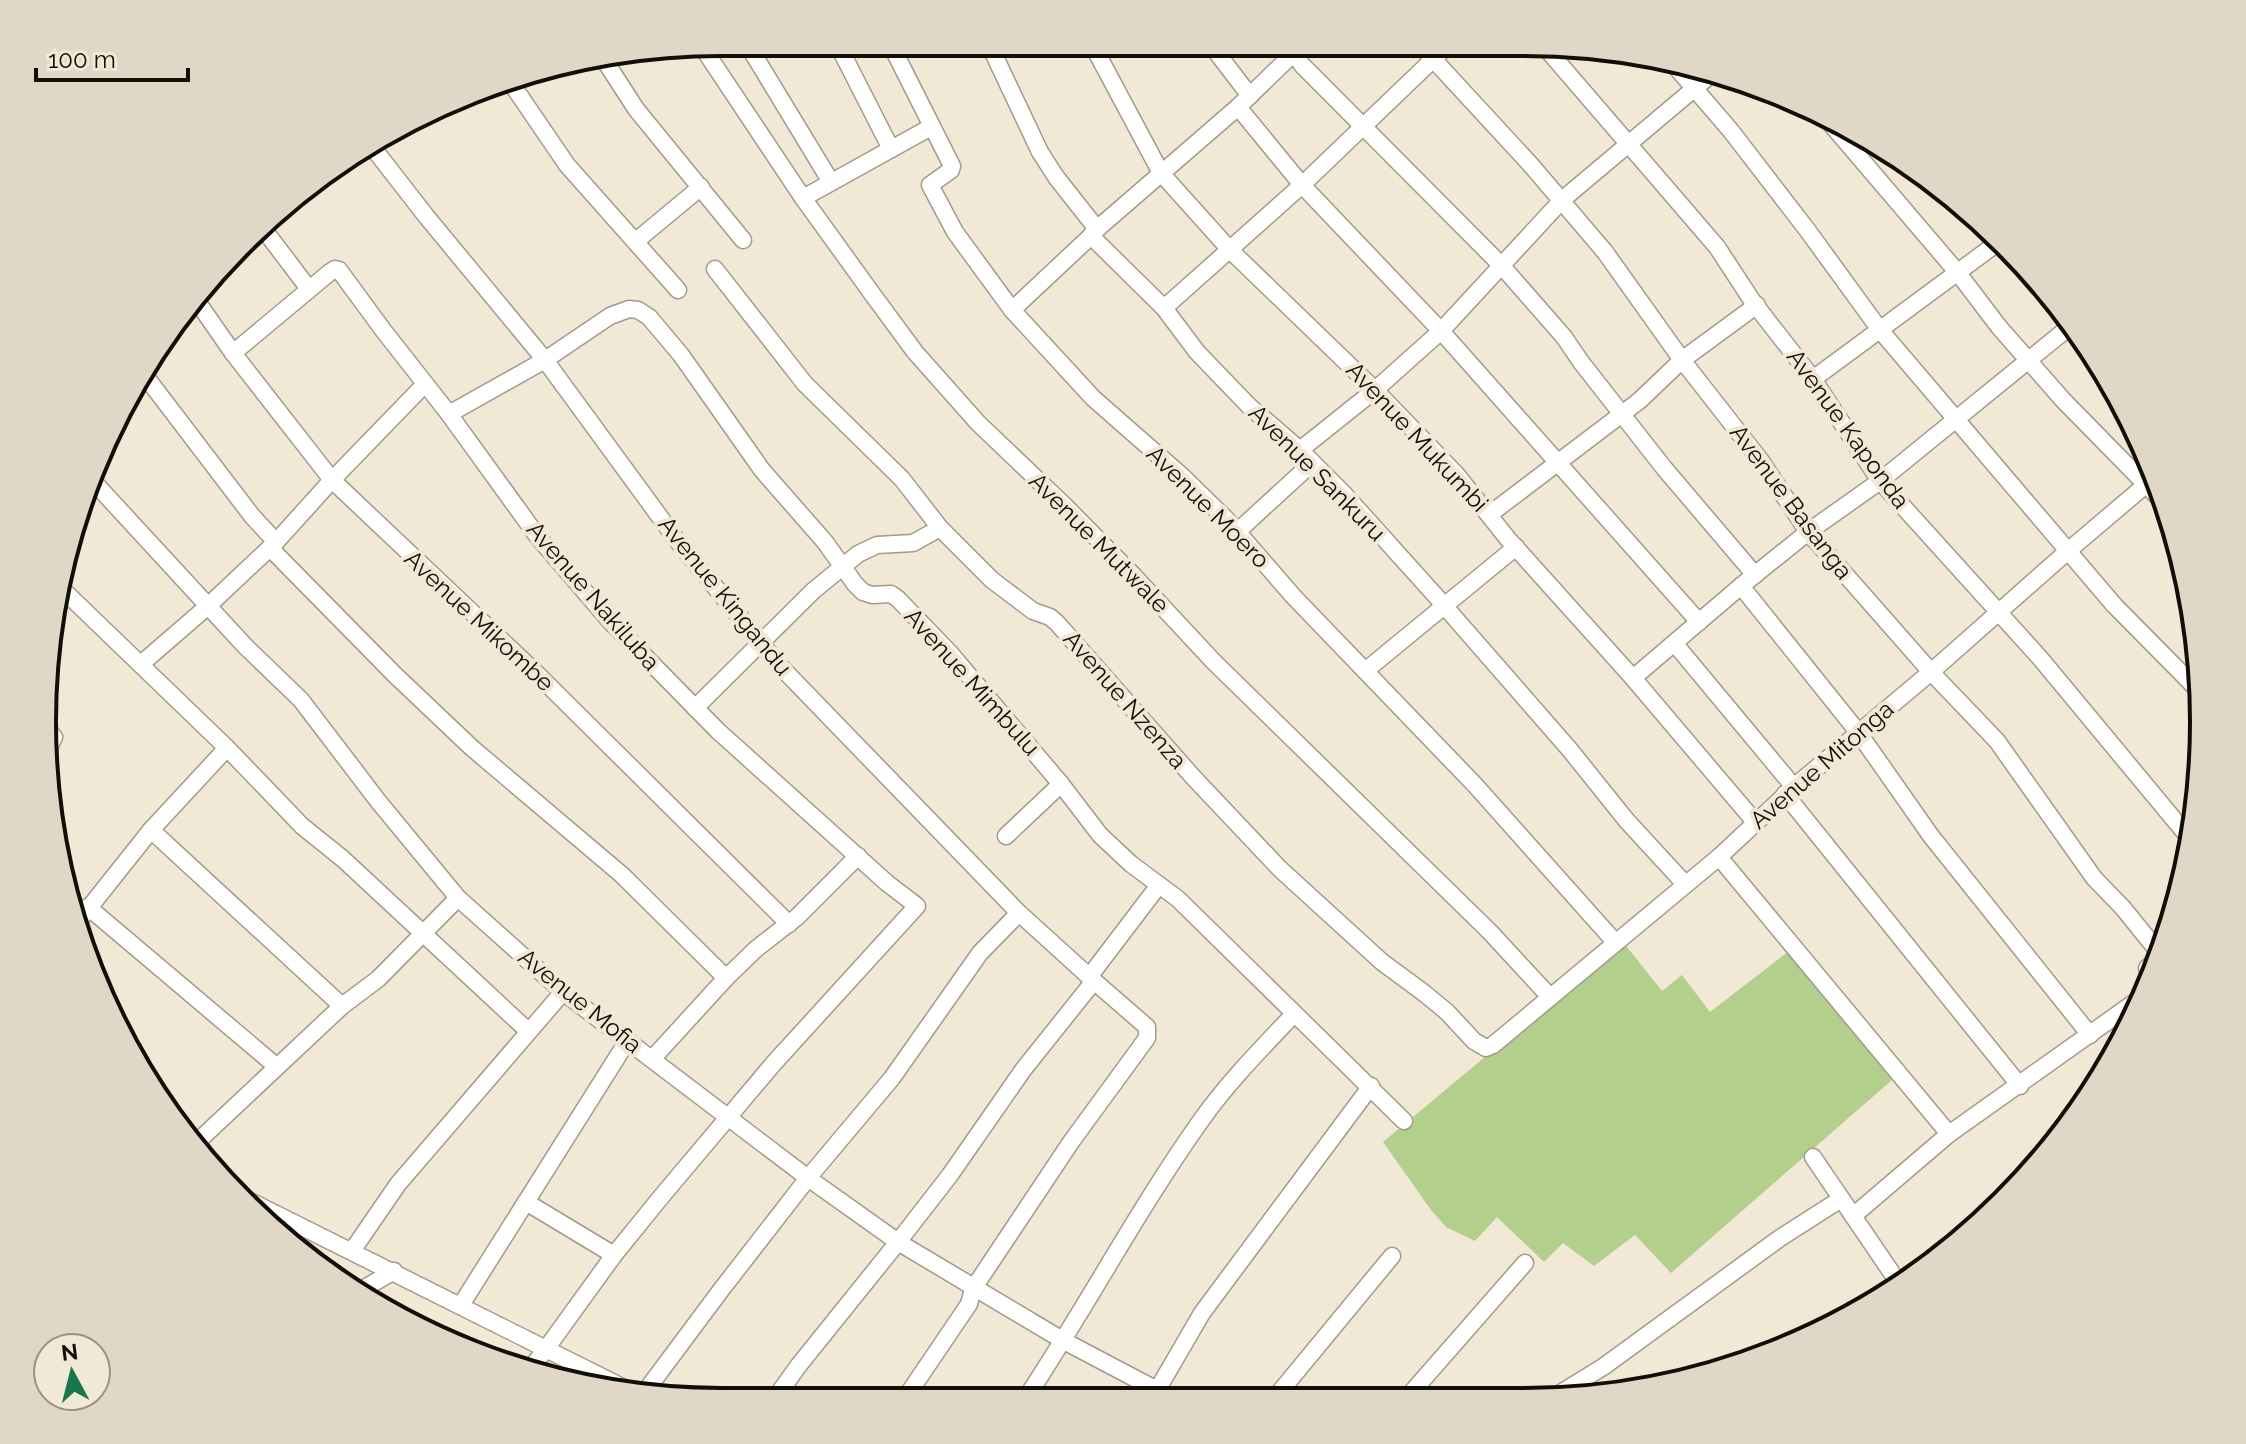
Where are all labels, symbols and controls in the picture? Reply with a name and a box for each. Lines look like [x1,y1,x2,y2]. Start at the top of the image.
scale bar [36,32,188,82]
text: 100 m [48,45,116,74]
street label: Avenue Kaponda [1781,343,1916,514]
street label: Avenue Mukumbi [1340,356,1494,518]
street label: Avenue Sankuru [1243,398,1392,547]
street label: Avenue Basanga [1724,419,1859,585]
street label: Avenue Moero [1141,439,1276,574]
street label: Avenue Mutwale [1023,466,1176,619]
street label: Avenue Kingandu [652,510,798,681]
street label: Avenue Nakiluba [521,515,666,676]
street label: Avenue Mikombe [399,544,560,697]
street label: Avenue Mimbulu [899,602,1046,761]
street label: Avenue Nzenza [1058,625,1193,775]
street label: Avenue Mitonga [1744,694,1899,835]
street label: Avenue Mofia [513,942,648,1059]
north arrow [32,1332,112,1412]
text: N [60,1338,79,1366]

